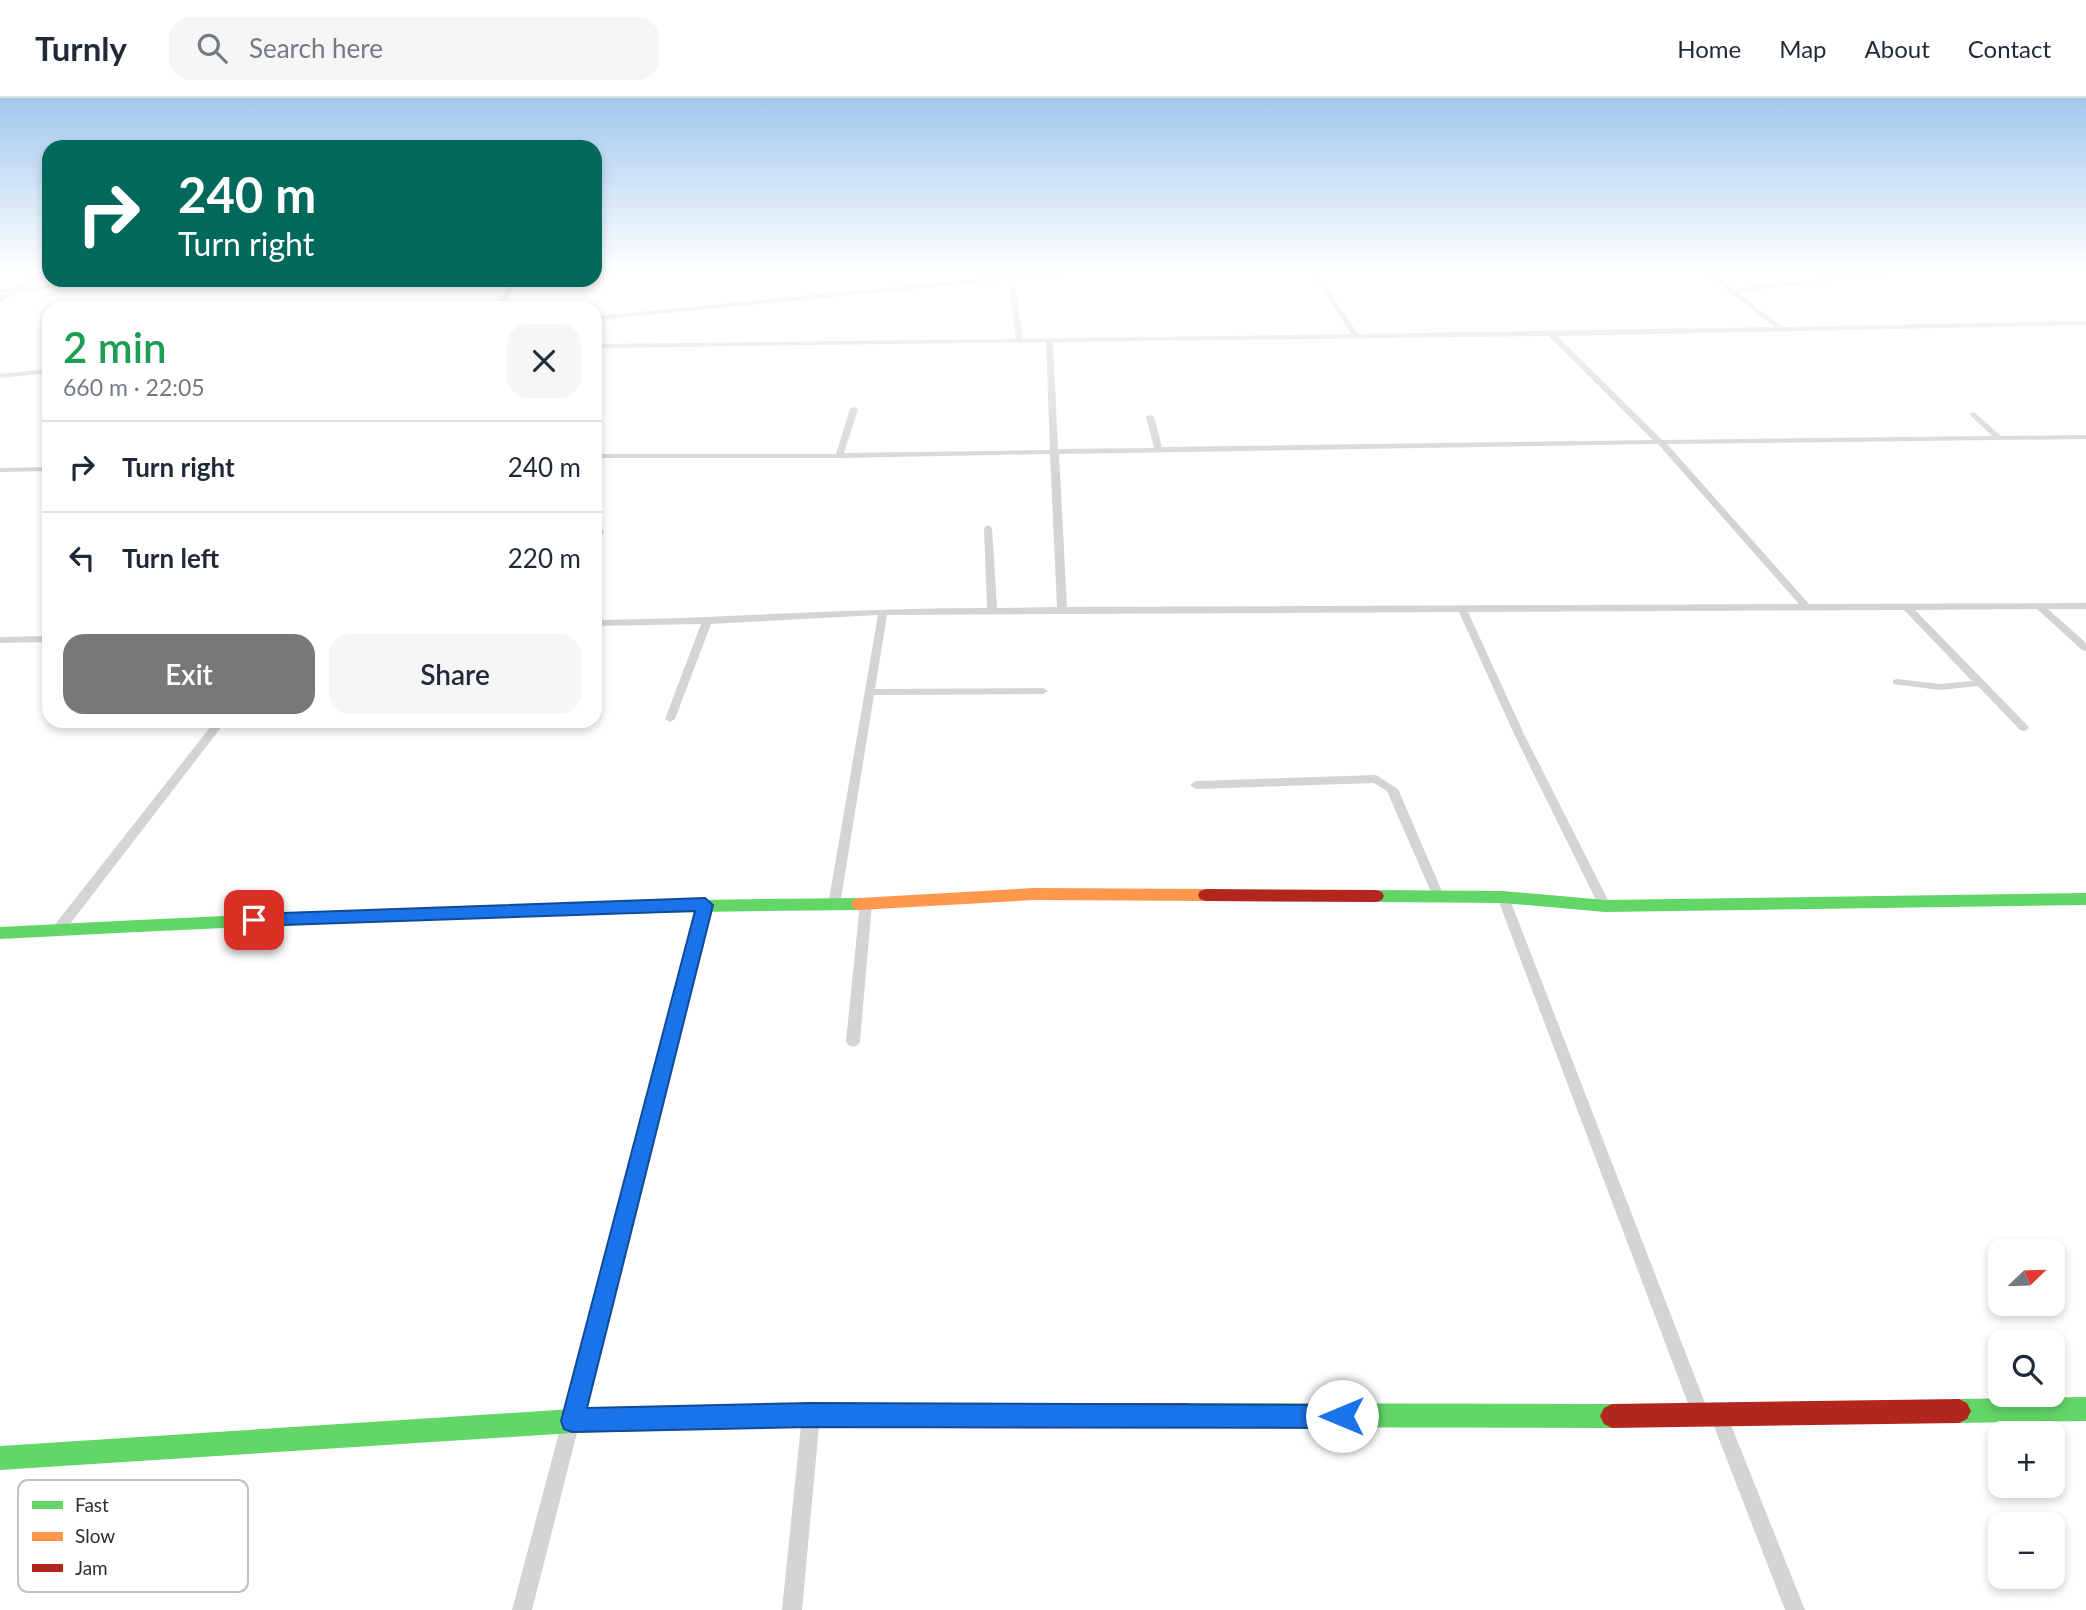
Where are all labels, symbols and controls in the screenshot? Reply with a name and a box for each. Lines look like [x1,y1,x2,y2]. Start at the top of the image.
search box [169,17,659,80]
text: Turnly [35,28,127,68]
icon: search [193,29,231,67]
text: Search here [249,32,383,64]
text: Home [1677,34,1741,63]
text: Map [1779,34,1827,63]
text: About [1865,34,1930,63]
text: Contact [1968,34,2051,63]
text: 240 m [178,165,316,223]
icon: right [63,168,154,259]
text: Turn right [178,224,314,263]
text: 2 min [63,322,167,372]
button: close [507,324,581,398]
text: 660 m · 22:05 [63,373,205,401]
icon: right [63,448,101,486]
text: Turn right [122,451,235,483]
text: 240 m [508,451,581,483]
icon: left [63,539,101,577]
text: Turn left [122,542,219,574]
text: 220 m [508,542,581,574]
button: Exit [63,634,315,714]
button: Share [329,634,581,714]
pin [224,890,284,950]
icon: arrive [235,901,273,939]
north arrow [1988,1239,2065,1316]
map controls [1988,1239,2065,1589]
button: search [1988,1330,2065,1407]
position arrow [1305,1379,1379,1453]
button: + [1988,1421,2065,1498]
legend [18,1480,248,1592]
text: Fast [75,1493,109,1516]
button: − [1988,1512,2065,1589]
text: Slow [75,1524,115,1547]
text: Jam [75,1556,108,1579]

